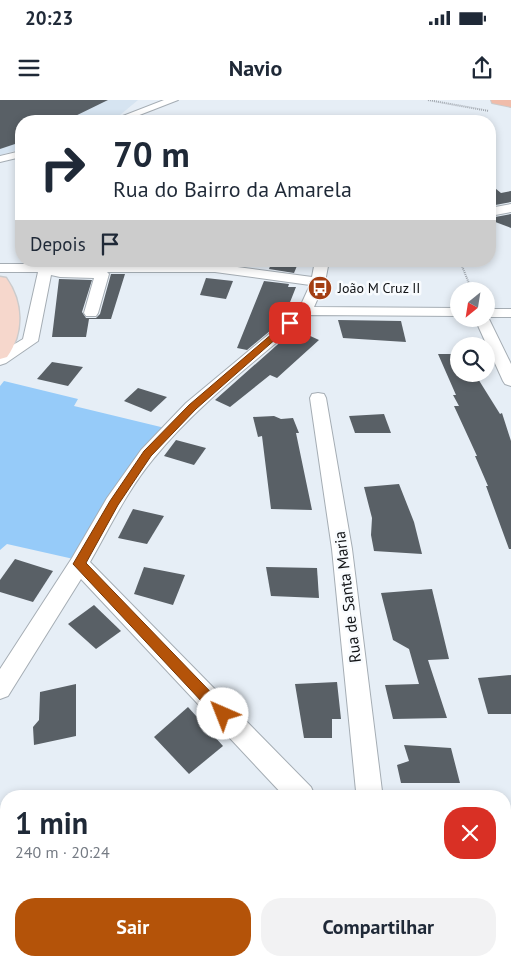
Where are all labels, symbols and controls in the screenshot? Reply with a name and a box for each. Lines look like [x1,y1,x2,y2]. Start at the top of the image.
text: 20:23 [25,6,73,30]
icon: menu [15,54,43,82]
text: Navio [229,54,282,82]
icon: share [468,54,496,82]
text: 70 m [113,131,190,177]
icon: right [30,135,95,200]
text: Rua do Bairro da Amarela [113,175,352,203]
icon: arrive [96,230,124,258]
text: Depois [30,232,86,256]
bus stop icon: João M Cruz II [307,275,333,301]
place label: João M Cruz II [337,279,420,297]
north arrow [450,282,495,328]
map controls [450,282,495,382]
pin [269,302,311,344]
icon: arrive [276,309,304,337]
button: search [450,337,495,382]
street label: Rua de Santa Maria [329,530,365,664]
position arrow [196,687,248,739]
text: 1 min [15,803,88,842]
button: close [444,807,496,859]
text: 240 m · 20:24 [15,842,110,862]
button: Sair [15,898,251,956]
button: Compartilhar [261,898,496,956]

